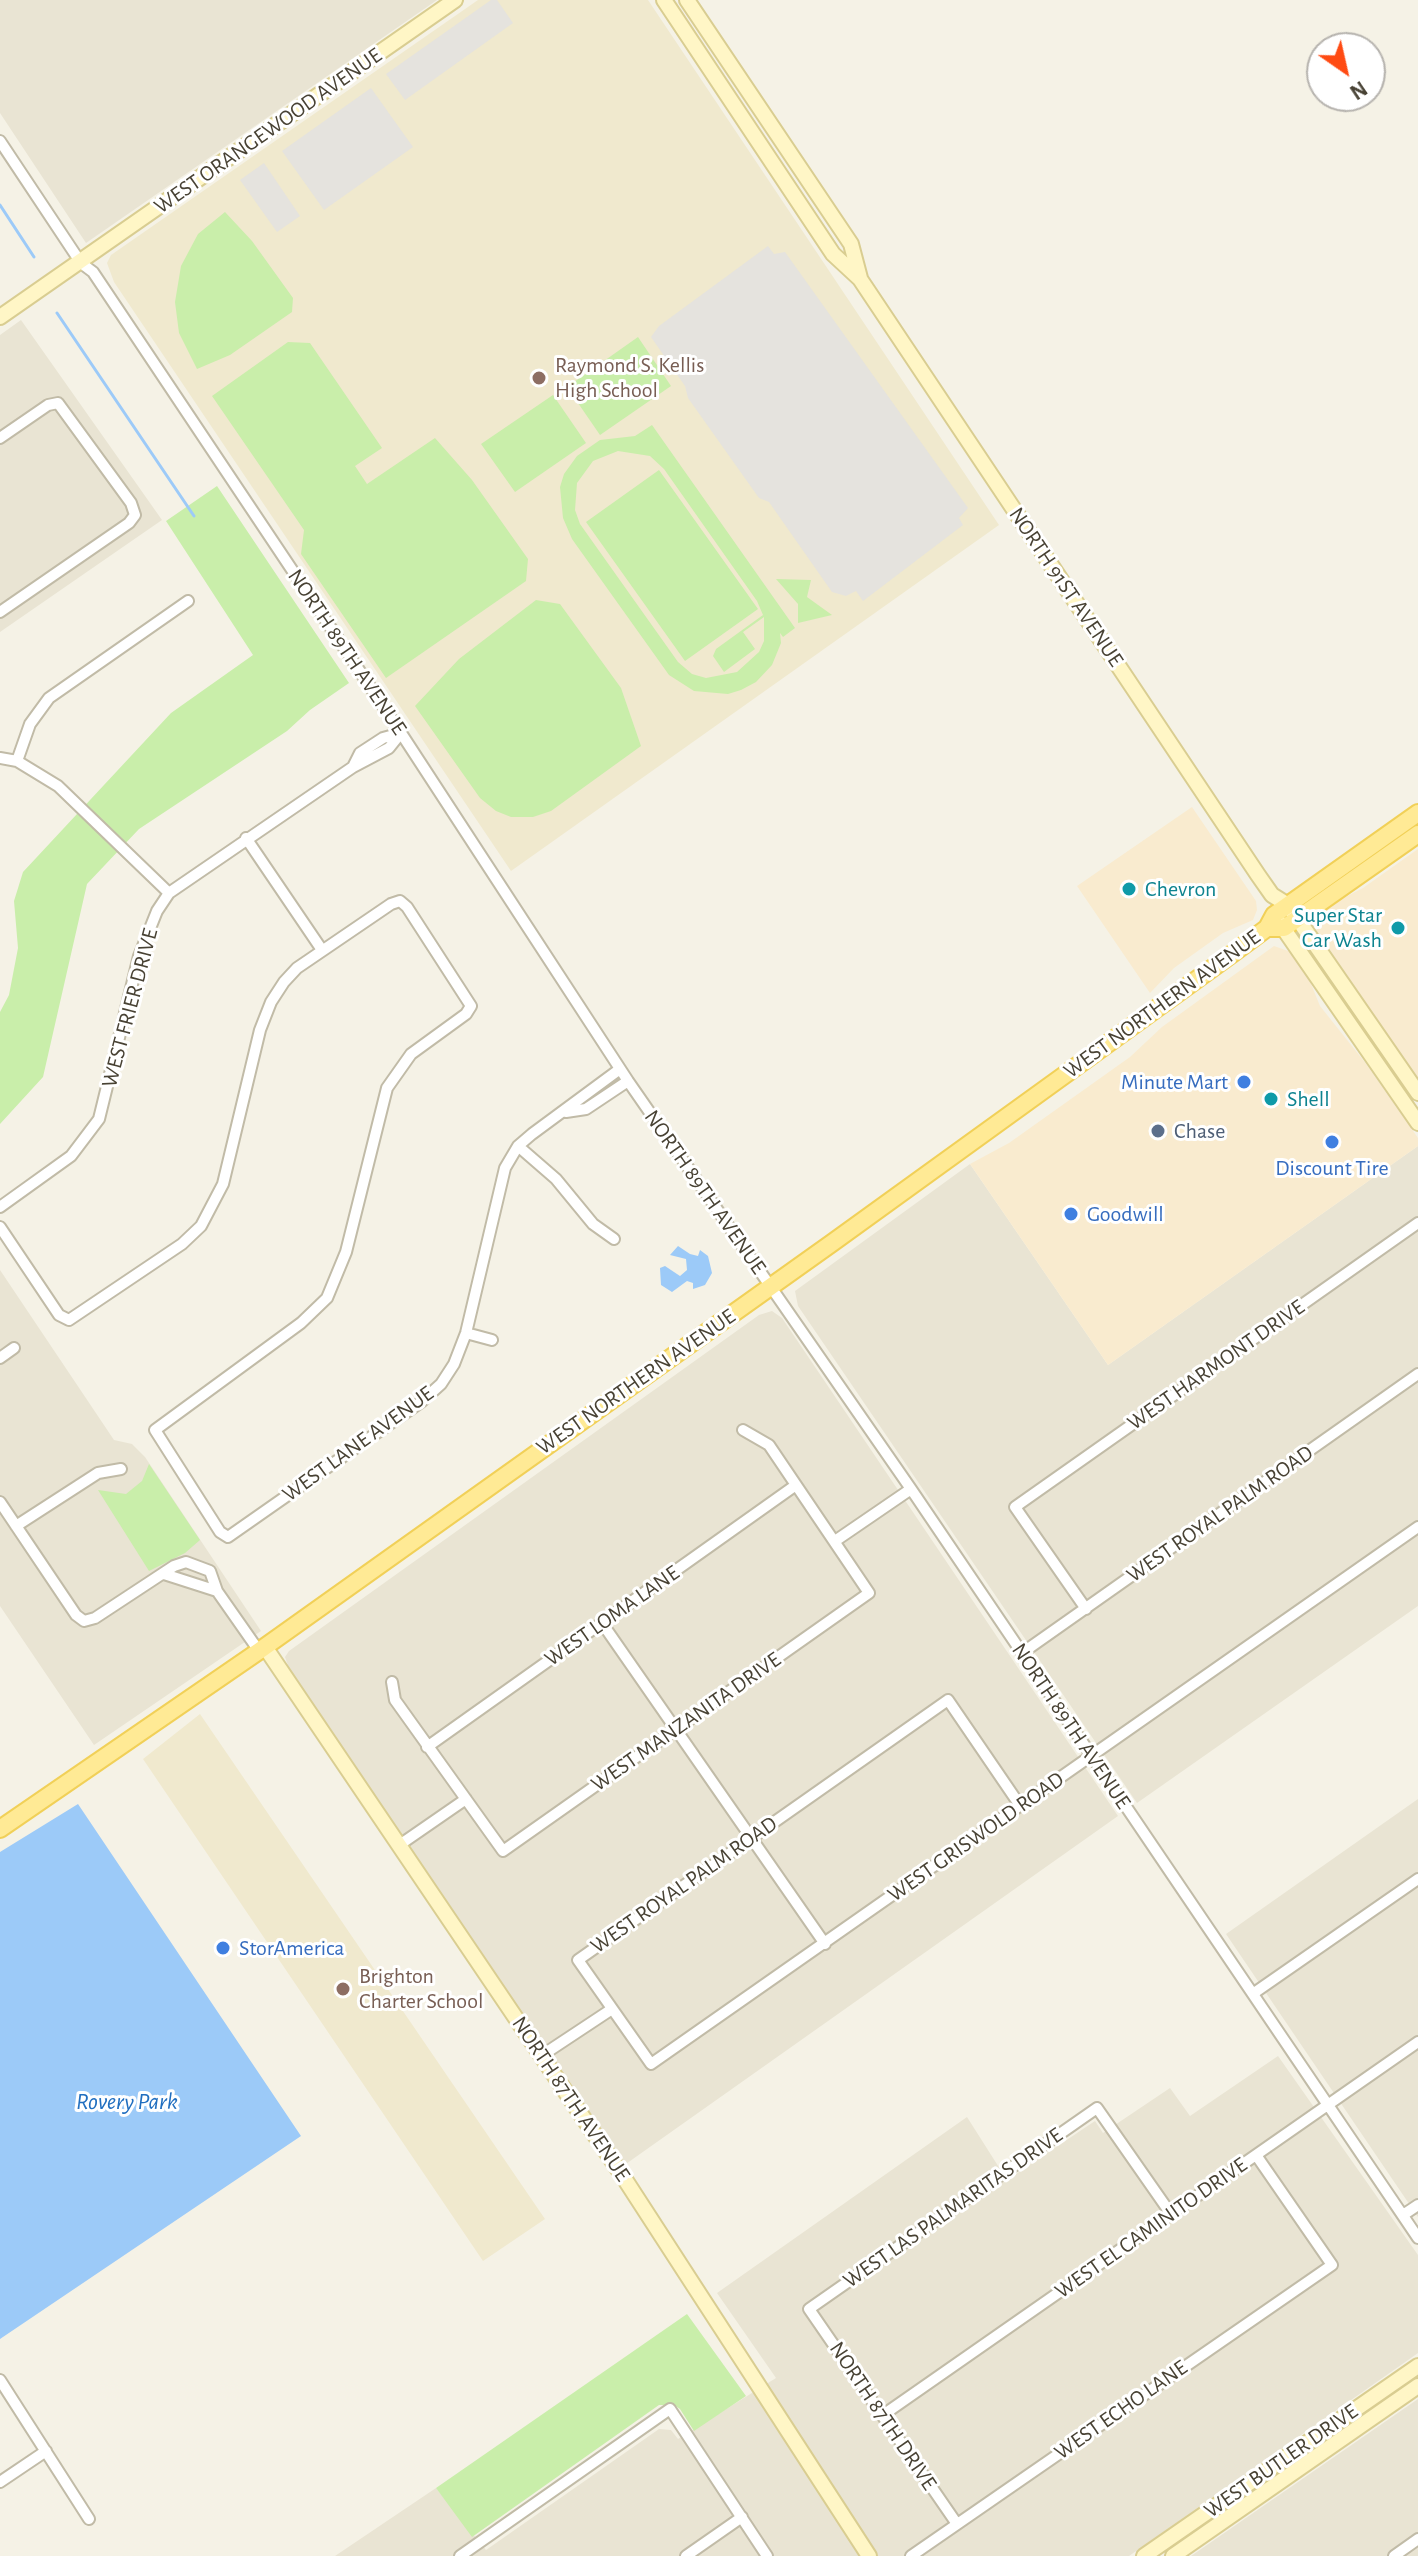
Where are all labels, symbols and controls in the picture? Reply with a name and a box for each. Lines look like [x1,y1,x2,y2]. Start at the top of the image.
north arrow [1306,32,1386,112]
street label: WEST ORANGEWOOD AVENUE [149,42,387,220]
text: N [1346,77,1371,104]
place label: Raymond S. Kellis High School [555,352,704,404]
marker: Raymond S. Kellis High School [530,369,548,387]
street label: NORTH 91ST AVENUE [1003,502,1129,672]
street label: NORTH 89TH AVENUE [282,564,412,740]
place label: Chevron [1145,876,1216,902]
marker: Chevron [1120,880,1138,898]
place label: Super Star Car Wash [1294,902,1382,954]
marker: Super Star Car Wash [1389,919,1407,937]
street label: WEST NORTHERN AVENUE [1059,924,1265,1084]
street label: WEST FRIER DRIVE [96,926,164,1090]
place label: Minute Mart [1121,1069,1228,1095]
marker: Minute Mart [1235,1073,1253,1091]
place label: Shell [1287,1086,1330,1112]
marker: Shell [1262,1090,1280,1108]
street label: NORTH 89TH AVENUE [638,1105,772,1279]
place label: Chase [1174,1118,1225,1144]
marker: Chase [1149,1122,1167,1140]
marker: Discount Tire [1323,1133,1341,1151]
place label: Discount Tire [1275,1155,1389,1181]
place label: Goodwill [1087,1201,1164,1227]
marker: Goodwill [1062,1205,1080,1223]
street label: WEST HARMONT DRIVE [1122,1294,1310,1436]
street label: WEST NORTHERN AVENUE [532,1303,740,1461]
street label: WEST LANE AVENUE [277,1380,439,1508]
street label: WEST ROYAL PALM ROAD [1122,1440,1318,1588]
street label: WEST LOMA LANE [540,1560,684,1672]
street label: NORTH 89TH AVENUE [1006,1638,1136,1814]
street label: WEST MANZANITA DRIVE [586,1646,786,1798]
street label: WEST GRISWOLD ROAD [883,1766,1069,1908]
street label: WEST ROYAL PALM ROAD [586,1811,782,1959]
place label: StorAmerica [239,1935,345,1961]
marker: StorAmerica [214,1939,232,1957]
place label: Brighton Charter School [359,1963,483,2014]
marker: Brighton Charter School [334,1980,352,1998]
street label: NORTH 87TH AVENUE [506,2012,636,2186]
water label: Rovery Park [76,2088,178,2116]
street label: WEST LAS PALMARITAS DRIVE [838,2122,1068,2294]
street label: WEST EL CAMINITO DRIVE [1050,2152,1252,2304]
street label: NORTH 87TH DRIVE [824,2337,942,2495]
street label: WEST ECHO LANE [1049,2354,1193,2466]
street label: WEST BUTLER DRIVE [1199,2398,1363,2524]

